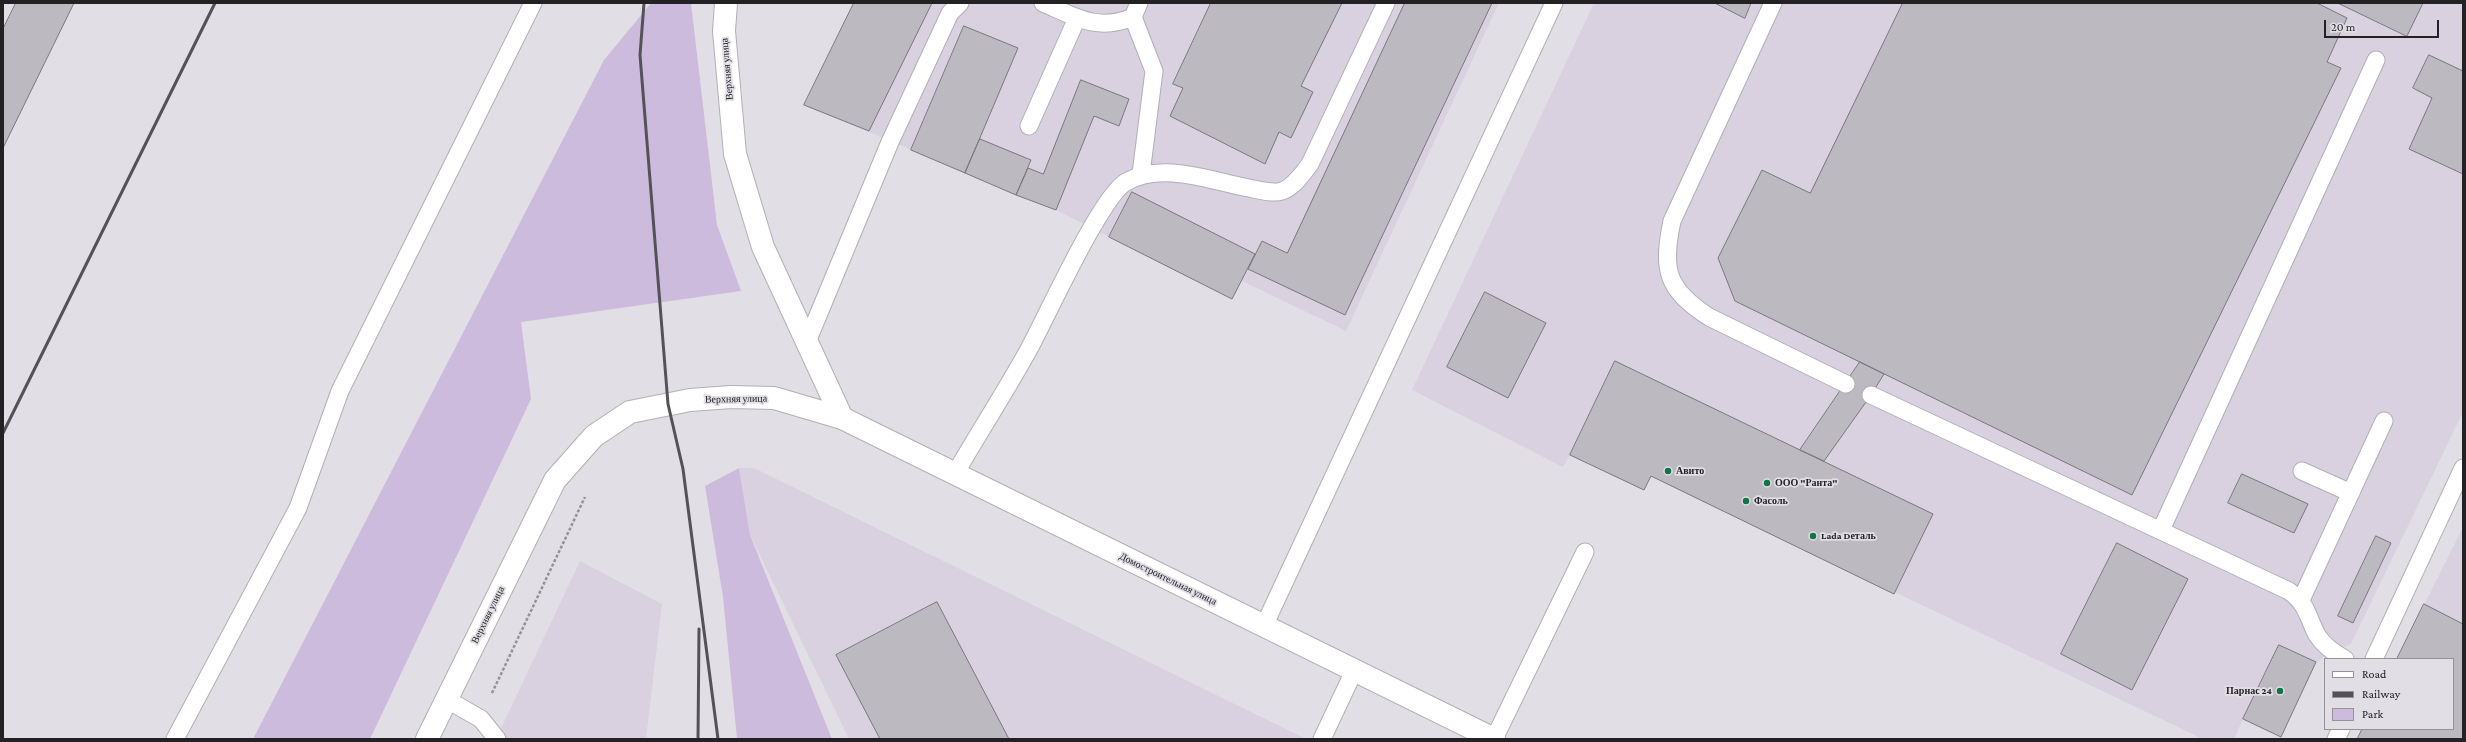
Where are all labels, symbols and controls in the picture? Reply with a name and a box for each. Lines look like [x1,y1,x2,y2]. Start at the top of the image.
scale bar [2326,12,2441,38]
text: 20 m [2331,20,2355,34]
street label: Верхняя улица [718,37,736,101]
street label: Верхняя улица [705,392,767,406]
place label: Авито [1676,465,1704,477]
marker: Авито [1663,466,1673,476]
place label: ООО "Ранта" [1775,477,1838,489]
marker: ООО "Ранта" [1762,478,1772,488]
place label: Фасоль [1754,495,1788,507]
marker: Фасоль [1741,496,1751,506]
place label: Lada Dеталь [1821,530,1876,542]
marker: Lada Dеталь [1808,531,1818,541]
street label: Домостроительная улица [1117,550,1219,608]
street label: Верхняя улица [469,584,507,646]
legend [2324,658,2454,730]
text: Road [2362,667,2386,681]
place label: Парнас 24 [2226,685,2272,697]
marker: Парнас 24 [2275,686,2285,696]
text: Railway [2362,687,2400,701]
text: Park [2362,707,2383,721]

